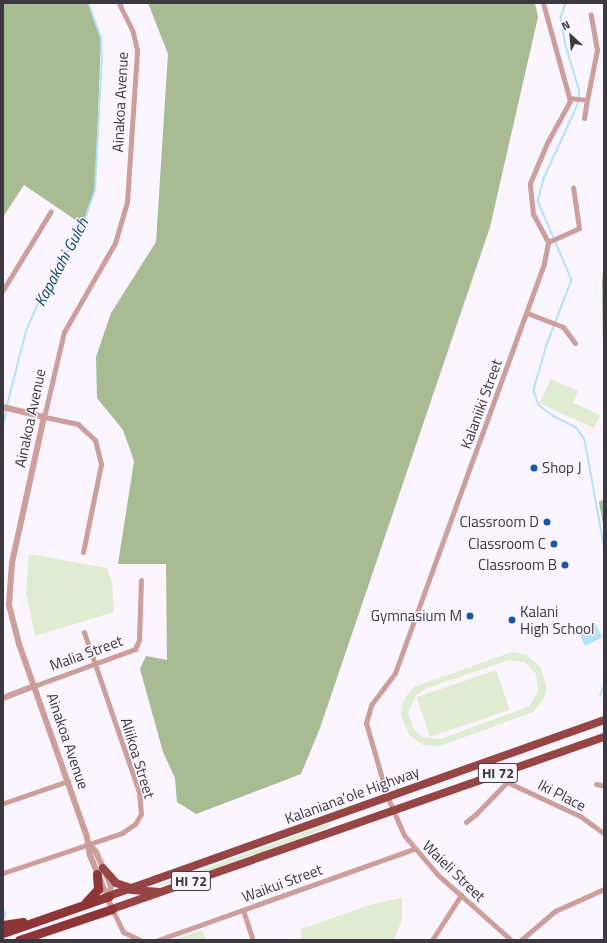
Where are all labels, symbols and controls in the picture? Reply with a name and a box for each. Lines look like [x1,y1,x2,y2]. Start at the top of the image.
north arrow [551,16,591,56]
text: N [559,16,573,34]
street label: Ainakoa Avenue [108,51,132,153]
water label: Kapakahi Gulch [30,215,92,309]
street label: Kalaniiki Street [456,357,506,451]
street label: Ainakoa Avenue [11,367,49,469]
place label: Shop J [542,459,582,477]
marker: Shop J [529,463,539,473]
place label: Classroom D [460,513,539,531]
marker: Classroom D [542,517,552,527]
place label: Classroom C [468,535,546,553]
marker: Classroom C [549,539,559,549]
place label: Classroom B [478,556,557,574]
marker: Classroom B [560,560,570,570]
place label: Kalani High School [520,602,595,637]
place label: Gymnasium M [371,607,462,625]
marker: Gymnasium M [465,611,475,621]
marker: Kalani High School [507,615,517,625]
street label: Malia Street [47,631,125,675]
street label: Ainakoa Avenue [43,691,93,791]
street label: Aliikoa Street [117,716,159,800]
road number: HI 72 [477,761,519,785]
street label: Kalaniana’ole Highway [282,762,422,828]
street label: Iki Place [535,775,589,815]
street label: Waieli Street [419,837,489,905]
street label: Waikui Street [239,860,325,906]
road number: HI 72 [170,869,212,893]

